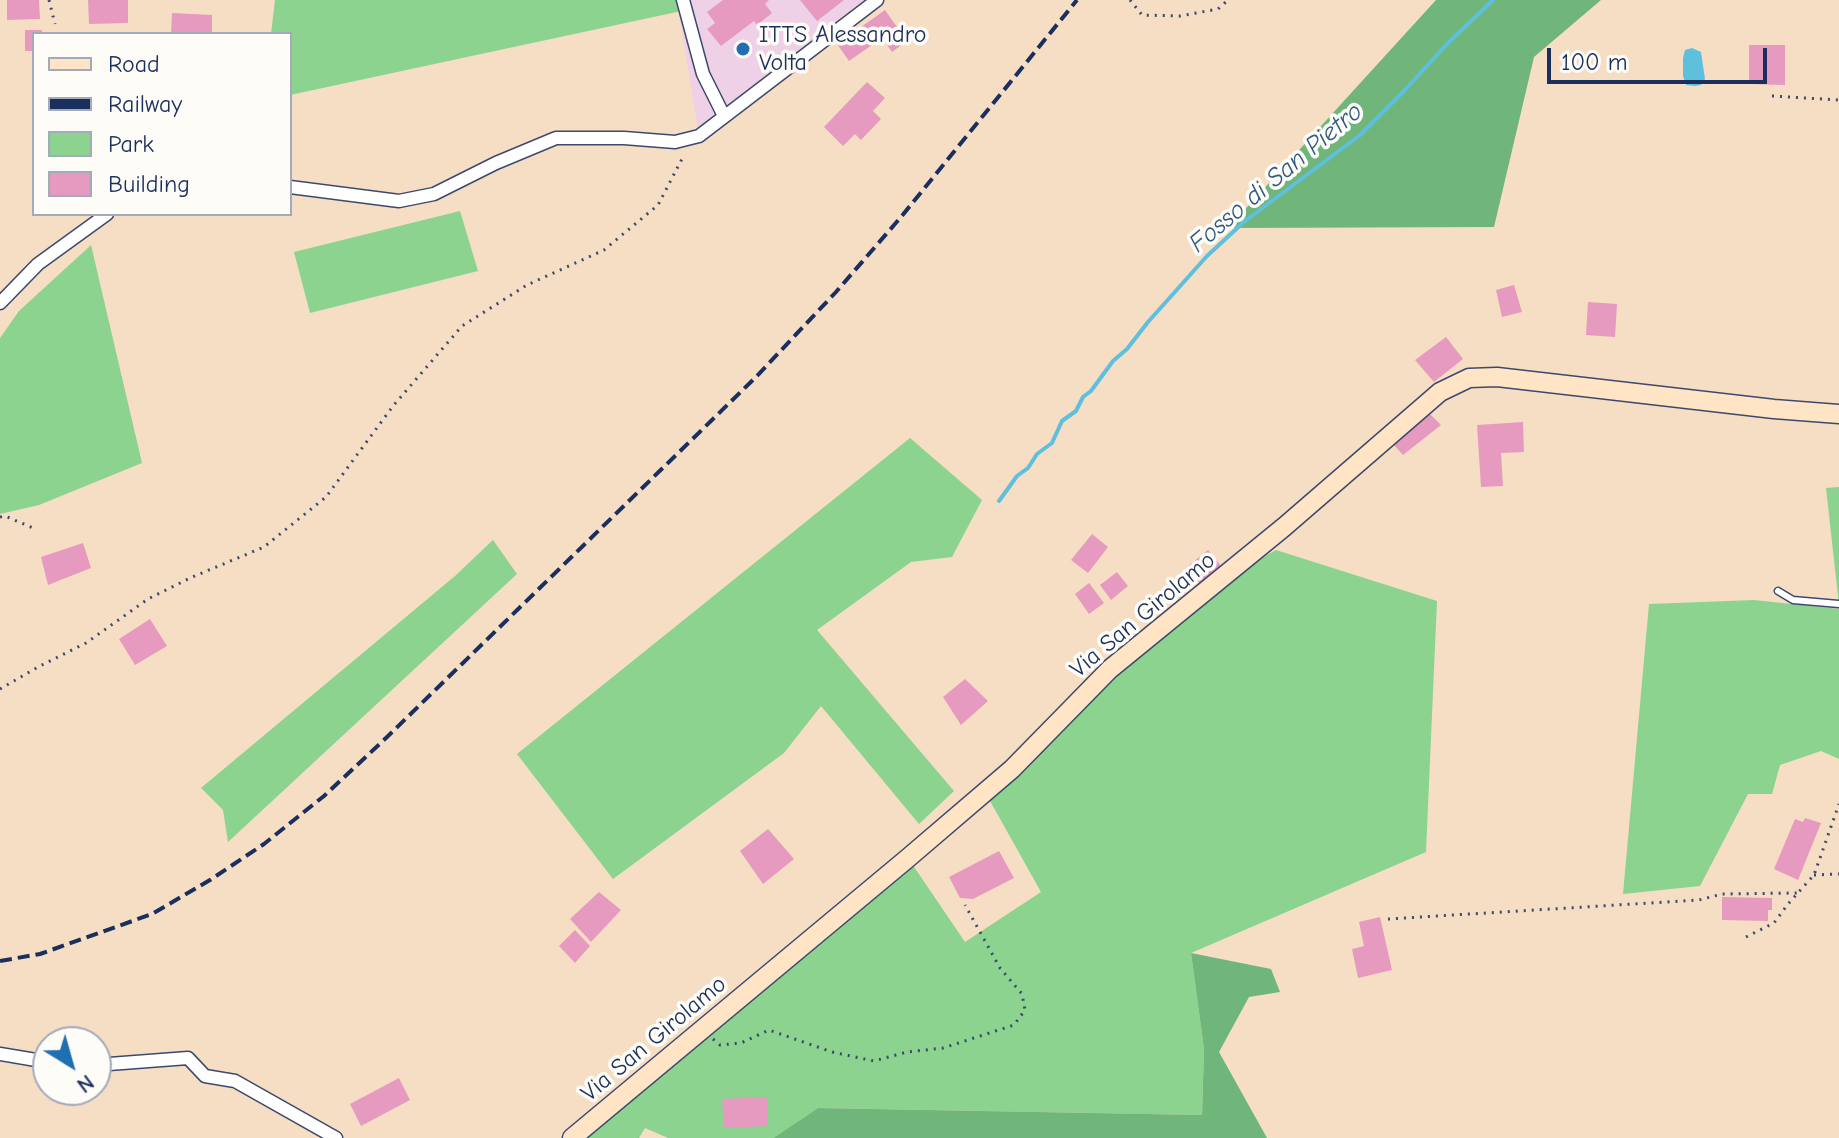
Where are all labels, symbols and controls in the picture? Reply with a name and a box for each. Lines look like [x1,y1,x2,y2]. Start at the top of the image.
place label: ITTS Alessandro Volta [759,21,927,77]
legend [32,32,292,216]
scale bar [1551,32,1771,82]
marker: ITTS Alessandro Volta [734,40,752,58]
text: 100 m [1561,48,1628,76]
text: Road [108,50,160,78]
text: Railway [108,90,182,118]
water label: Fosso di San Pietro [1183,96,1369,260]
text: Park [108,130,154,158]
text: Building [108,170,190,198]
street label: Via San Girolamo [1065,546,1221,684]
street label: Via San Girolamo [576,970,732,1108]
north arrow [32,1026,112,1106]
text: N [72,1069,99,1098]

